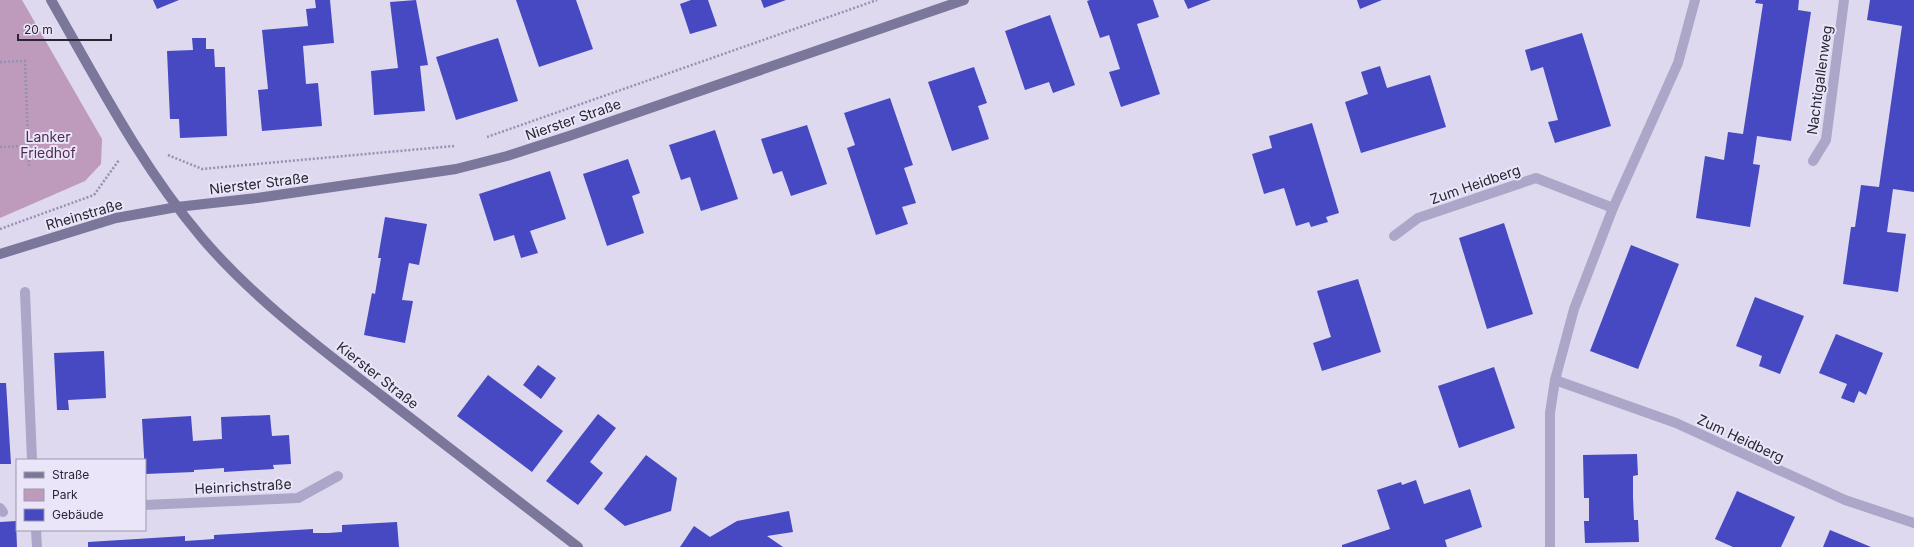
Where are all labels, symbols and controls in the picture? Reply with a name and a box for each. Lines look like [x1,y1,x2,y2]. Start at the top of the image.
scale bar [18,16,111,42]
text: 20 m [24,22,53,37]
street label: Nachtigallenweg [1803,24,1835,136]
street label: Nierster Straße [523,95,623,143]
park label: Lanker Friedhof [20,128,76,161]
street label: Zum Heidberg [1428,161,1522,207]
street label: Nierster Straße [208,168,310,198]
street label: Rheinstraße [44,195,124,233]
street label: Kierster Straße [334,338,422,412]
street label: Zum Heidberg [1695,410,1787,466]
legend [16,459,146,531]
text: Straße [52,467,89,482]
street label: Heinrichstraße [194,475,292,497]
text: Park [52,487,78,502]
text: Gebäude [52,507,104,522]

